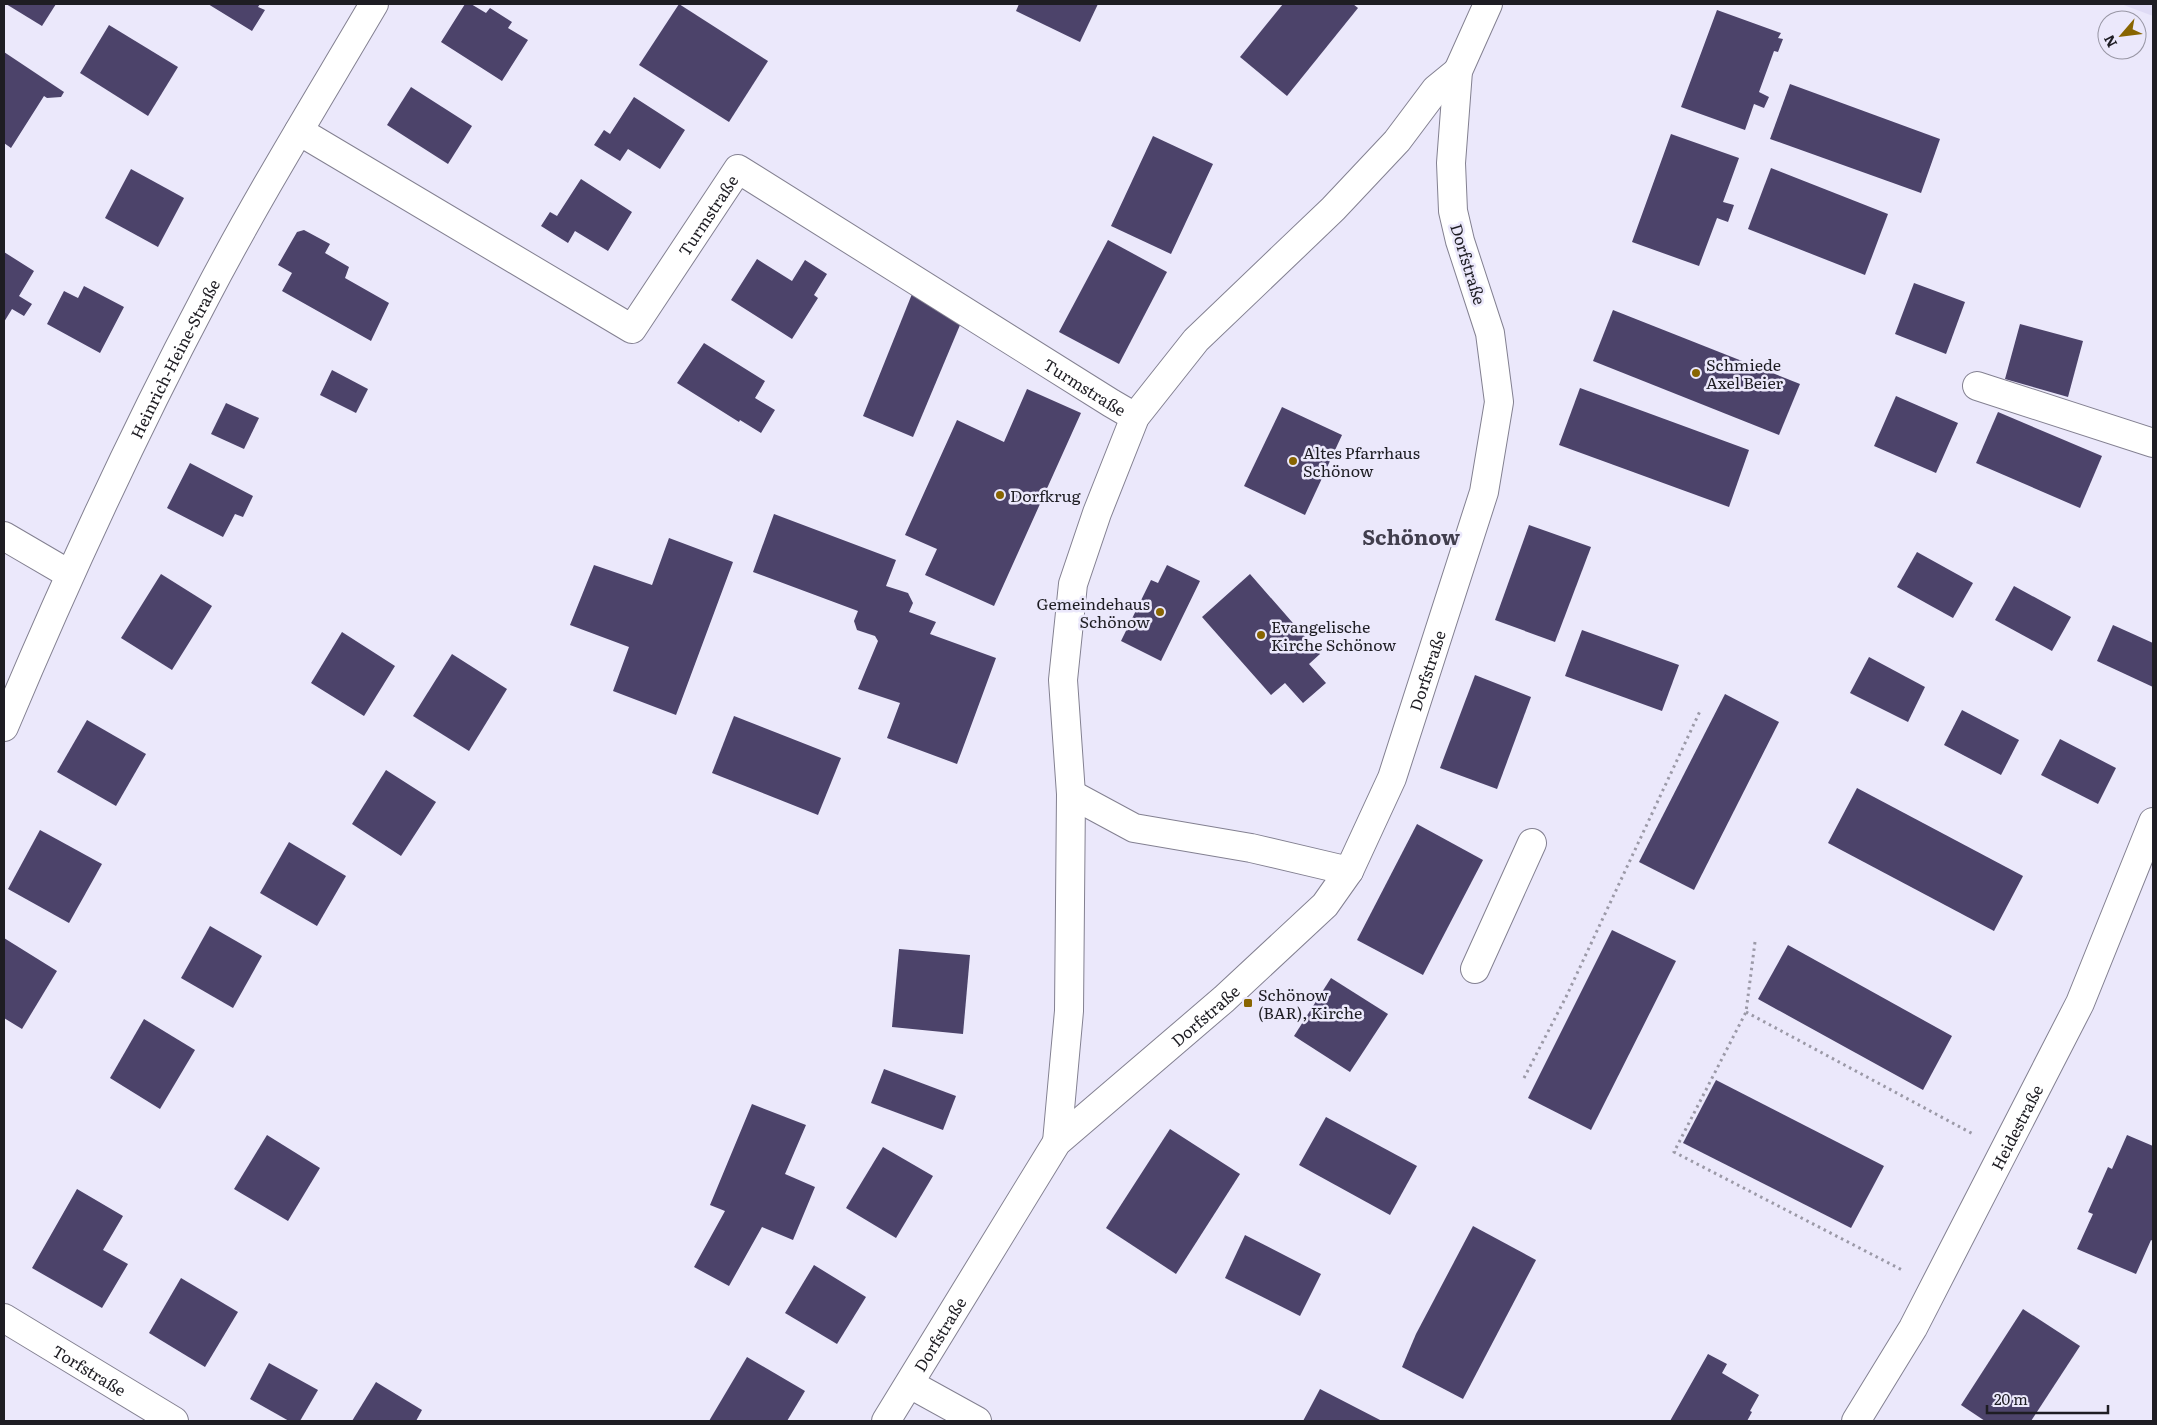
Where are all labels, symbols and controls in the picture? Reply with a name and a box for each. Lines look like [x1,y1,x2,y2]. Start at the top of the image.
north arrow [2097,10,2147,60]
text: N [2098,31,2121,51]
street label: Turmstraße [672,170,743,261]
street label: Dorfstraße [1445,221,1493,307]
street label: Heinrich-Heine-Straße [124,275,225,442]
street label: Turmstraße [1039,352,1131,421]
place label: Schmiede Axel Beier [1706,352,1784,394]
marker: Schmiede Axel Beier [1690,367,1702,379]
place label: Altes Pfarrhaus Schönow [1303,440,1420,482]
marker: Altes Pfarrhaus Schönow [1287,455,1299,467]
place label: Dorfkrug [1010,483,1081,507]
marker: Dorfkrug [994,489,1006,501]
district label: Schönow [1362,520,1460,551]
place label: Gemeindehaus Schönow [1036,591,1150,633]
marker: Gemeindehaus Schönow [1154,606,1166,618]
place label: Evangelische Kirche Schönow [1271,614,1397,656]
street label: Dorfstraße [1402,627,1451,714]
marker: Evangelische Kirche Schönow [1255,629,1267,641]
street label: Dorfstraße [1165,979,1244,1052]
place label: Schönow (BAR), Kirche [1258,982,1362,1024]
marker: Schönow (BAR), Kirche [1242,997,1254,1009]
street label: Heidestraße [1984,1080,2048,1174]
street label: Dorfstraße [907,1292,971,1376]
street label: Torfstraße [48,1338,131,1401]
scale bar [1987,1382,2108,1414]
text: 20 m [1994,1387,2028,1410]

